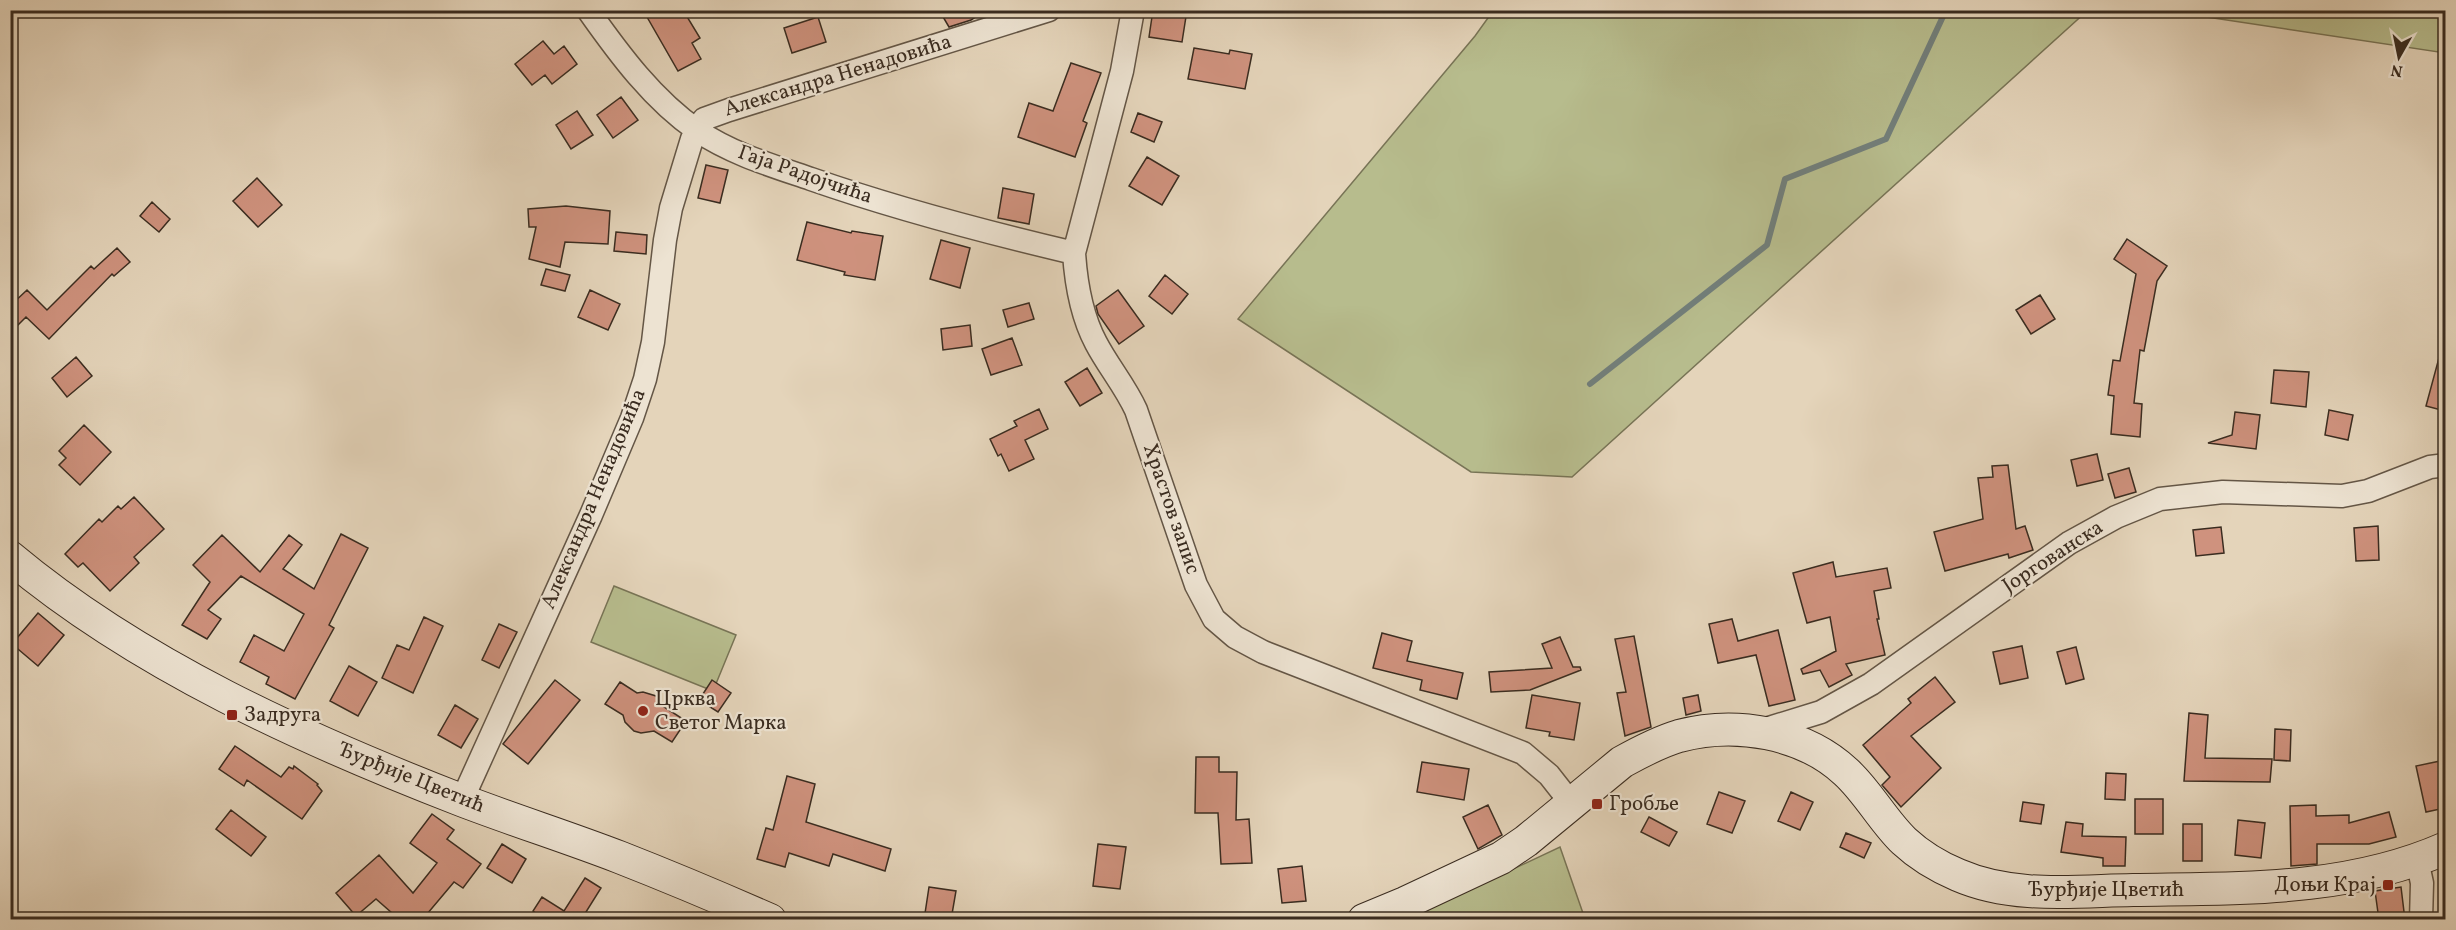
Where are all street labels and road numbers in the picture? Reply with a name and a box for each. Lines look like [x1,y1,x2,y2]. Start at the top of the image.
street label: Александра Ненадовића [721,28,955,124]
street label: Гаја Радојчића [734,138,876,212]
street label: Александра Ненадовића [534,384,654,614]
street label: Храстов запис [1135,440,1207,578]
street label: Јоргованска [1997,513,2109,601]
street label: Ђурђије Цветић [333,735,489,821]
street label: Ђурђије Цветић [2028,876,2184,905]

